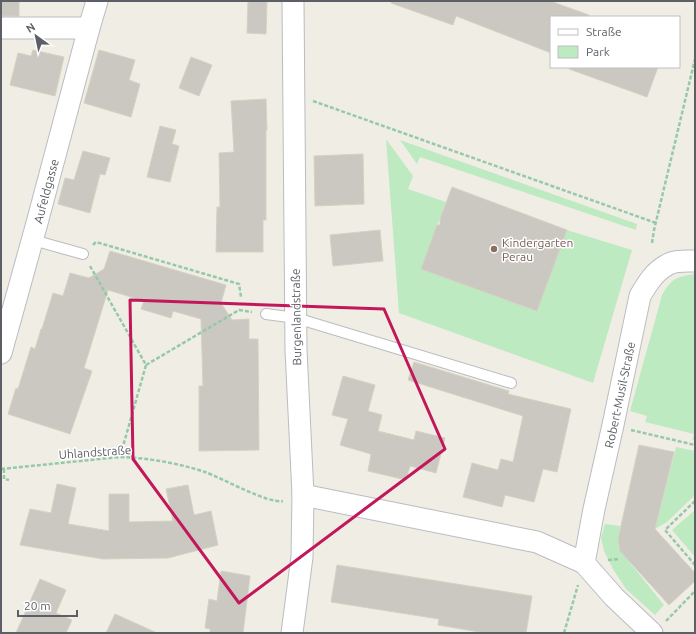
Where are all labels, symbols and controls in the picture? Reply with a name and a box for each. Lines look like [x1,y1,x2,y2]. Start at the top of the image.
north arrow [16,16,56,56]
legend [550,16,680,68]
text: N [24,20,37,35]
text: Straße [586,25,622,38]
text: Park [586,45,610,58]
street label: Aufeldgasse [31,157,60,225]
place label: Kindergarten Perau [502,236,573,263]
marker: Kindergarten Perau [489,244,499,254]
street label: Burgenlandstraße [289,268,303,366]
street label: Robert-Musil-Straße [602,340,637,449]
street label: Uhlandstraße [58,443,132,461]
scale bar [18,592,77,618]
text: 20 m [24,599,51,612]

